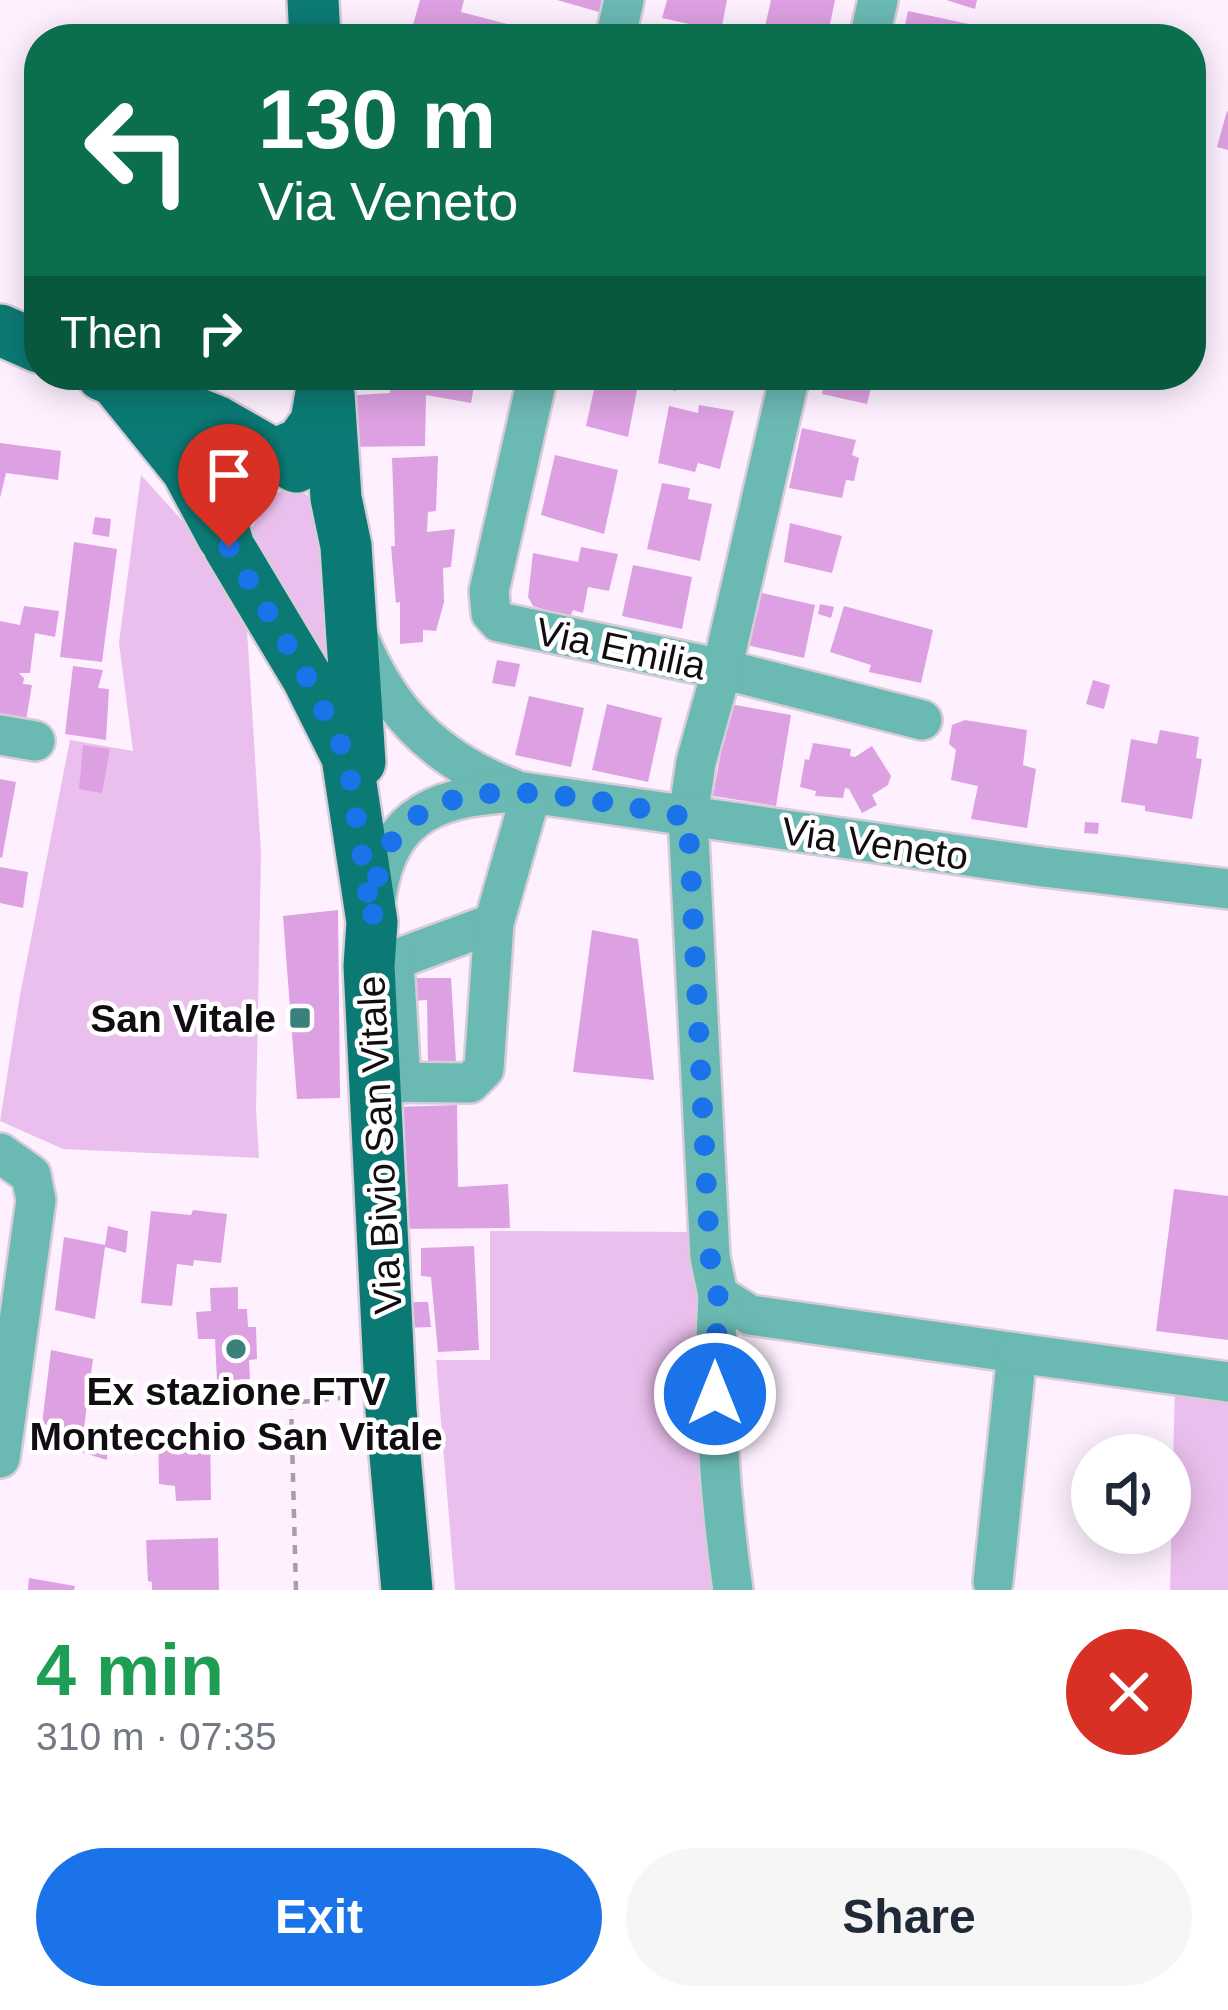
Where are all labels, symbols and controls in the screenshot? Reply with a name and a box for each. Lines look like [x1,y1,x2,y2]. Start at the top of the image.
icon: left [60,72,216,228]
text: 130 m [258,72,496,166]
text: Via Veneto [258,171,518,231]
icon: right [187,300,253,366]
text: Then [60,307,163,358]
pin [178,424,280,547]
icon: arrive [196,442,262,508]
street label: Via Emilia [532,610,710,688]
street label: Via Veneto [779,809,971,878]
street label: Via Bivio San Vitale [349,975,410,1315]
place label: San Vitale [90,997,276,1040]
marker: San Vitale [287,1005,313,1031]
position arrow [652,1331,778,1457]
marker: Ex stazione FTV Montecchio San Vitale [223,1336,249,1362]
place label: Ex stazione FTV Montecchio San Vitale [29,1370,443,1458]
map controls [1071,1434,1191,1554]
button: sound [1071,1434,1191,1554]
button: close [1066,1629,1192,1755]
text: 4 min [36,1630,224,1710]
text: 310 m · 07:35 [36,1715,277,1758]
button: Exit [36,1848,602,1986]
button: Share [626,1848,1192,1986]

